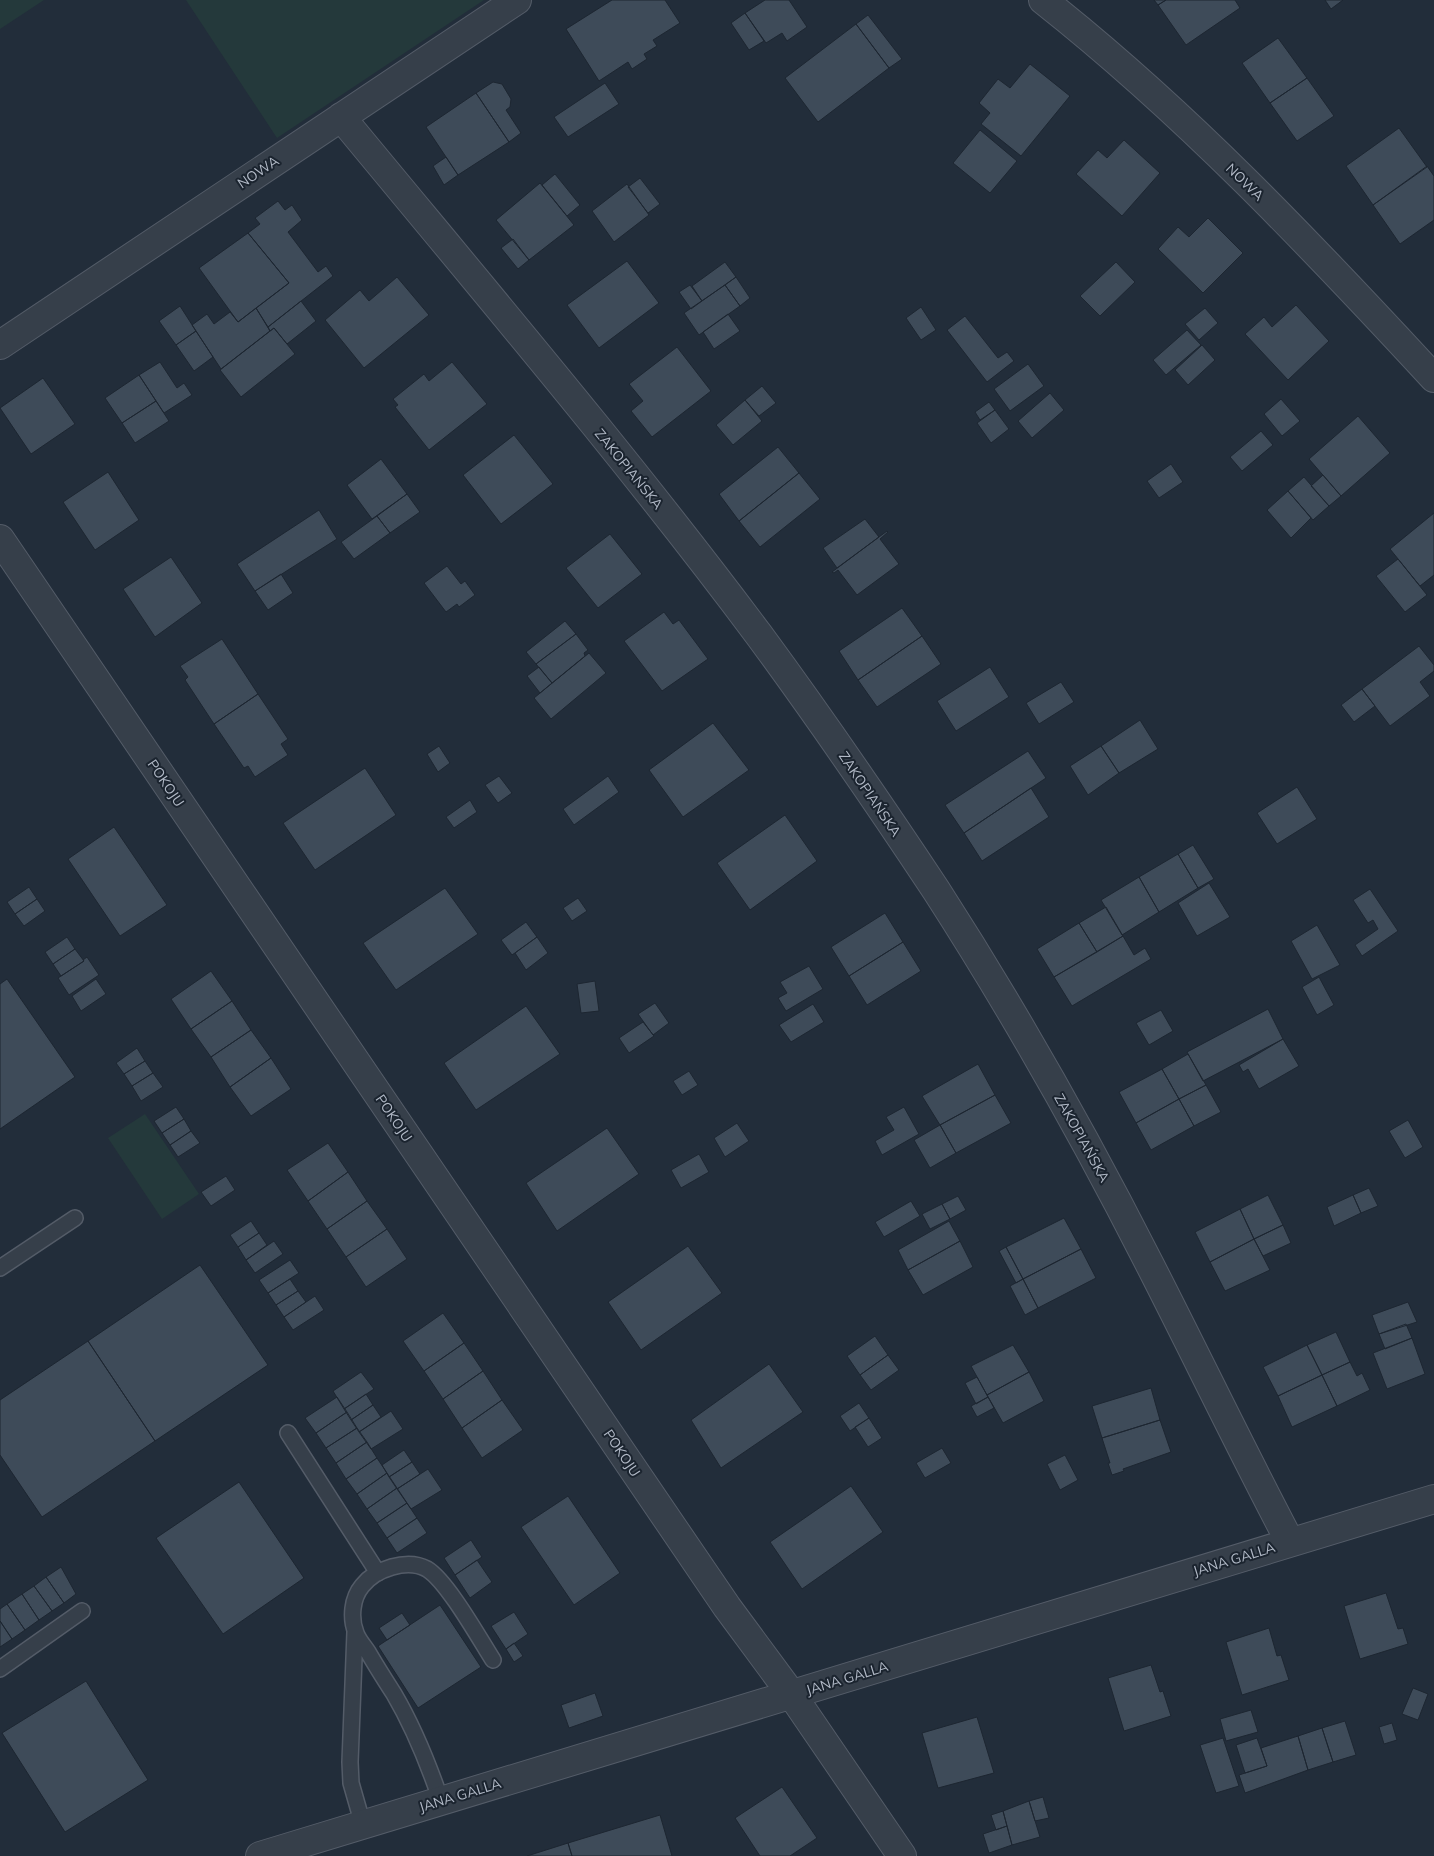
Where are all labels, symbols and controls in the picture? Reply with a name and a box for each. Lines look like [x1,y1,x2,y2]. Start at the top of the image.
street label: NOWA [234,151,283,192]
street label: NOWA [1222,159,1268,205]
street label: ZAKOPIAŃSKA [591,425,668,514]
street label: ZAKOPIAŃSKA [835,748,905,841]
street label: POKOJU [144,756,188,810]
street label: ZAKOPIAŃSKA [1050,1090,1114,1186]
street label: POKOJU [372,1091,416,1145]
street label: POKOJU [600,1426,644,1480]
street label: JANA GALLA [1191,1538,1278,1580]
street label: JANA GALLA [804,1657,891,1699]
street label: JANA GALLA [417,1774,504,1816]

